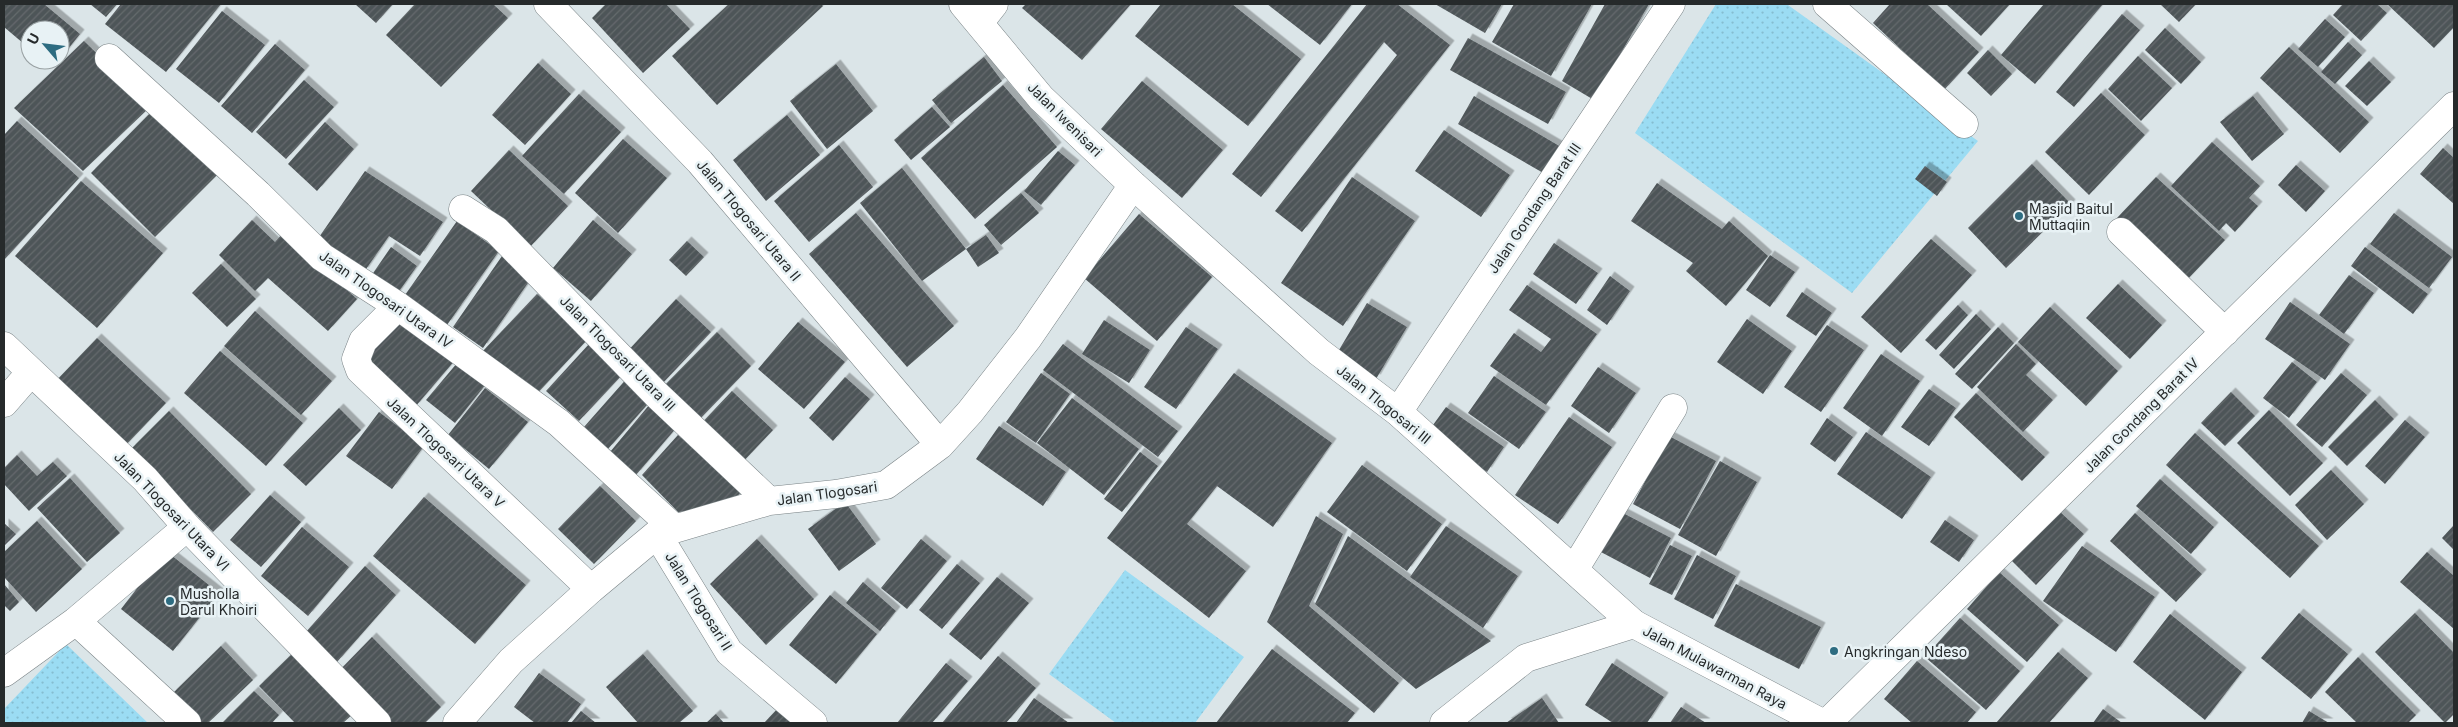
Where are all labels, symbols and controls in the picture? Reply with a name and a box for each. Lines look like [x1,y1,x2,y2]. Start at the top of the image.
north arrow [20,20,70,70]
text: U [23,30,43,47]
street label: Jalan Iwenisari [1024,78,1106,160]
street label: Jalan Gondang Barat III [1484,140,1584,276]
street label: Jalan Tlogosari Utara II [693,156,805,284]
place label: Masjid Baitul Muttaqiin [2029,200,2113,233]
marker: Masjid Baitul Muttaqiin [2013,210,2025,222]
street label: Jalan Tlogosari Utara IV [316,247,456,352]
street label: Jalan Tlogosari Utara III [557,292,679,414]
street label: Jalan Gondang Barat IV [2080,354,2202,476]
street label: Jalan Tlogosari III [1333,361,1435,447]
street label: Jalan Tlogosari Utara V [384,393,509,511]
street label: Jalan Tlogosari Utara VI [111,448,233,574]
street label: Jalan Tlogosari [776,478,878,508]
street label: Jalan Tlogosari II [662,549,736,653]
place label: Musholla Darul Khoiri [180,585,257,618]
marker: Musholla Darul Khoiri [164,595,176,607]
street label: Jalan Mulawarman Raya [1640,622,1790,712]
place label: Angkringan Ndeso [1844,643,1967,660]
marker: Angkringan Ndeso [1828,645,1840,657]

